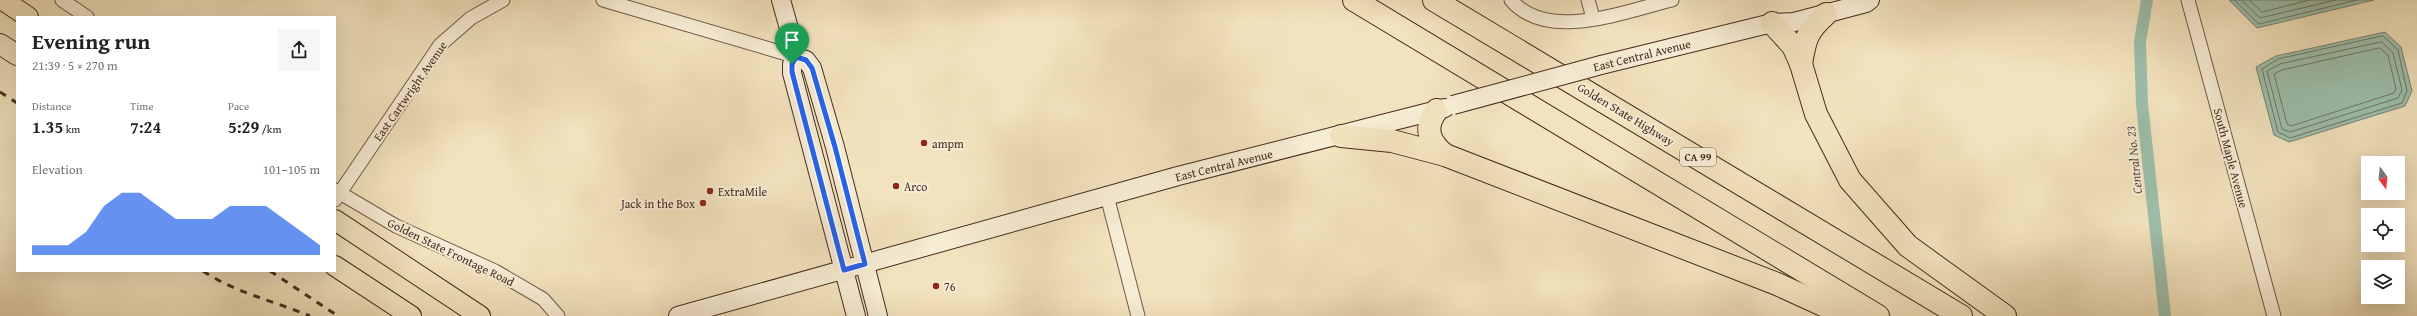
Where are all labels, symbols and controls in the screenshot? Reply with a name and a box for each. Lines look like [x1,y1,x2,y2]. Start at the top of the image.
pin [775,23,809,64]
text: Evening run [32,25,150,57]
button: share [278,29,320,71]
icon: arrive [781,29,803,51]
street label: East Central Avenue [1591,35,1693,75]
street label: East Cartwright Avenue [369,37,451,144]
text: 21:39 · 5 × 270 m [32,56,118,75]
street label: Golden State Highway [1574,78,1678,150]
text: Distance [32,98,71,114]
text: Time [130,98,153,114]
text: Pace [228,98,249,114]
street label: South Maple Avenue [2210,106,2253,210]
text: 1.35 [32,114,63,139]
text: 7:24 [130,114,161,139]
text: 5:29 [228,114,259,139]
text: km [63,121,80,137]
text: /km [259,121,281,137]
water label: Central No. 23 [2121,125,2147,195]
place label: ampm [932,135,964,152]
marker: ampm [919,138,929,148]
street label: East Central Avenue [1173,145,1275,185]
road number: CA 99 [1680,148,1716,166]
north arrow [2361,156,2405,200]
map controls [2361,156,2405,304]
text: Elevation [32,160,83,179]
text: 101–105 m [263,160,320,179]
place label: Arco [904,178,927,195]
marker: Arco [891,181,901,191]
place label: ExtraMile [718,183,767,200]
marker: ExtraMile [705,186,715,196]
place label: Jack in the Box [619,195,696,212]
marker: Jack in the Box [698,198,708,208]
button: locate [2361,208,2405,252]
street label: Golden State Frontage Road [385,214,518,290]
button: layers [2361,260,2405,304]
place label: 76 [944,278,956,295]
marker: 76 [931,281,941,291]

